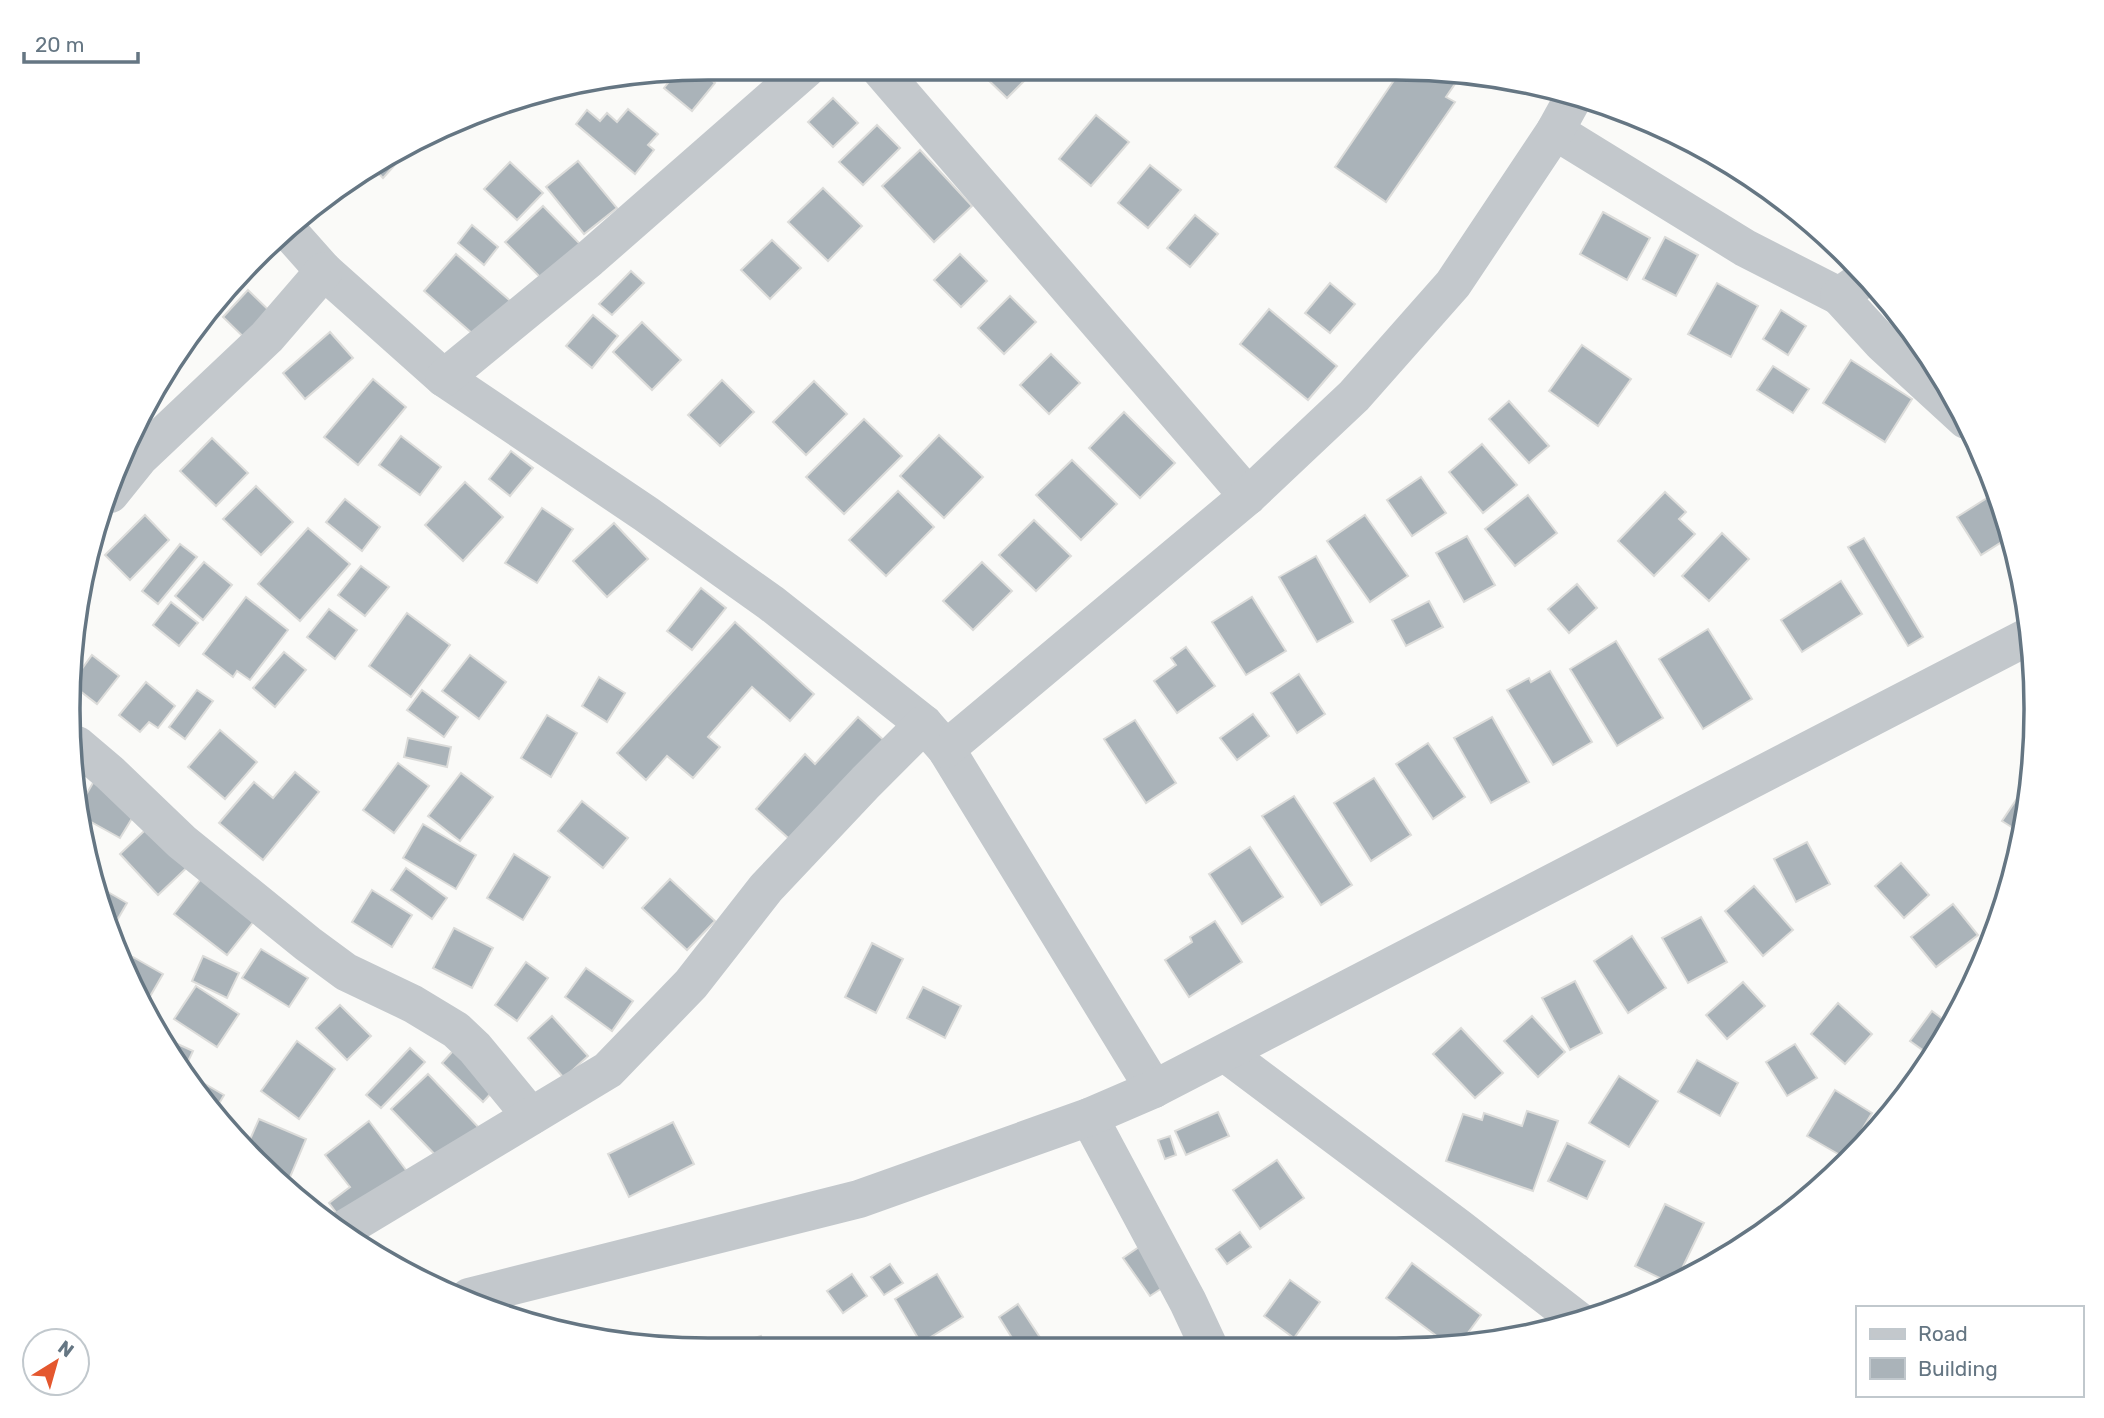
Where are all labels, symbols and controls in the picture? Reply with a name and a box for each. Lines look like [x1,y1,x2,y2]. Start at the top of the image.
scale bar [24,21,138,65]
text: 20 m [35,32,84,57]
legend [1856,1306,2083,1397]
text: Road [1918,1321,1968,1346]
north arrow [21,1327,91,1397]
text: N [54,1336,78,1362]
text: Building [1918,1356,1998,1381]

